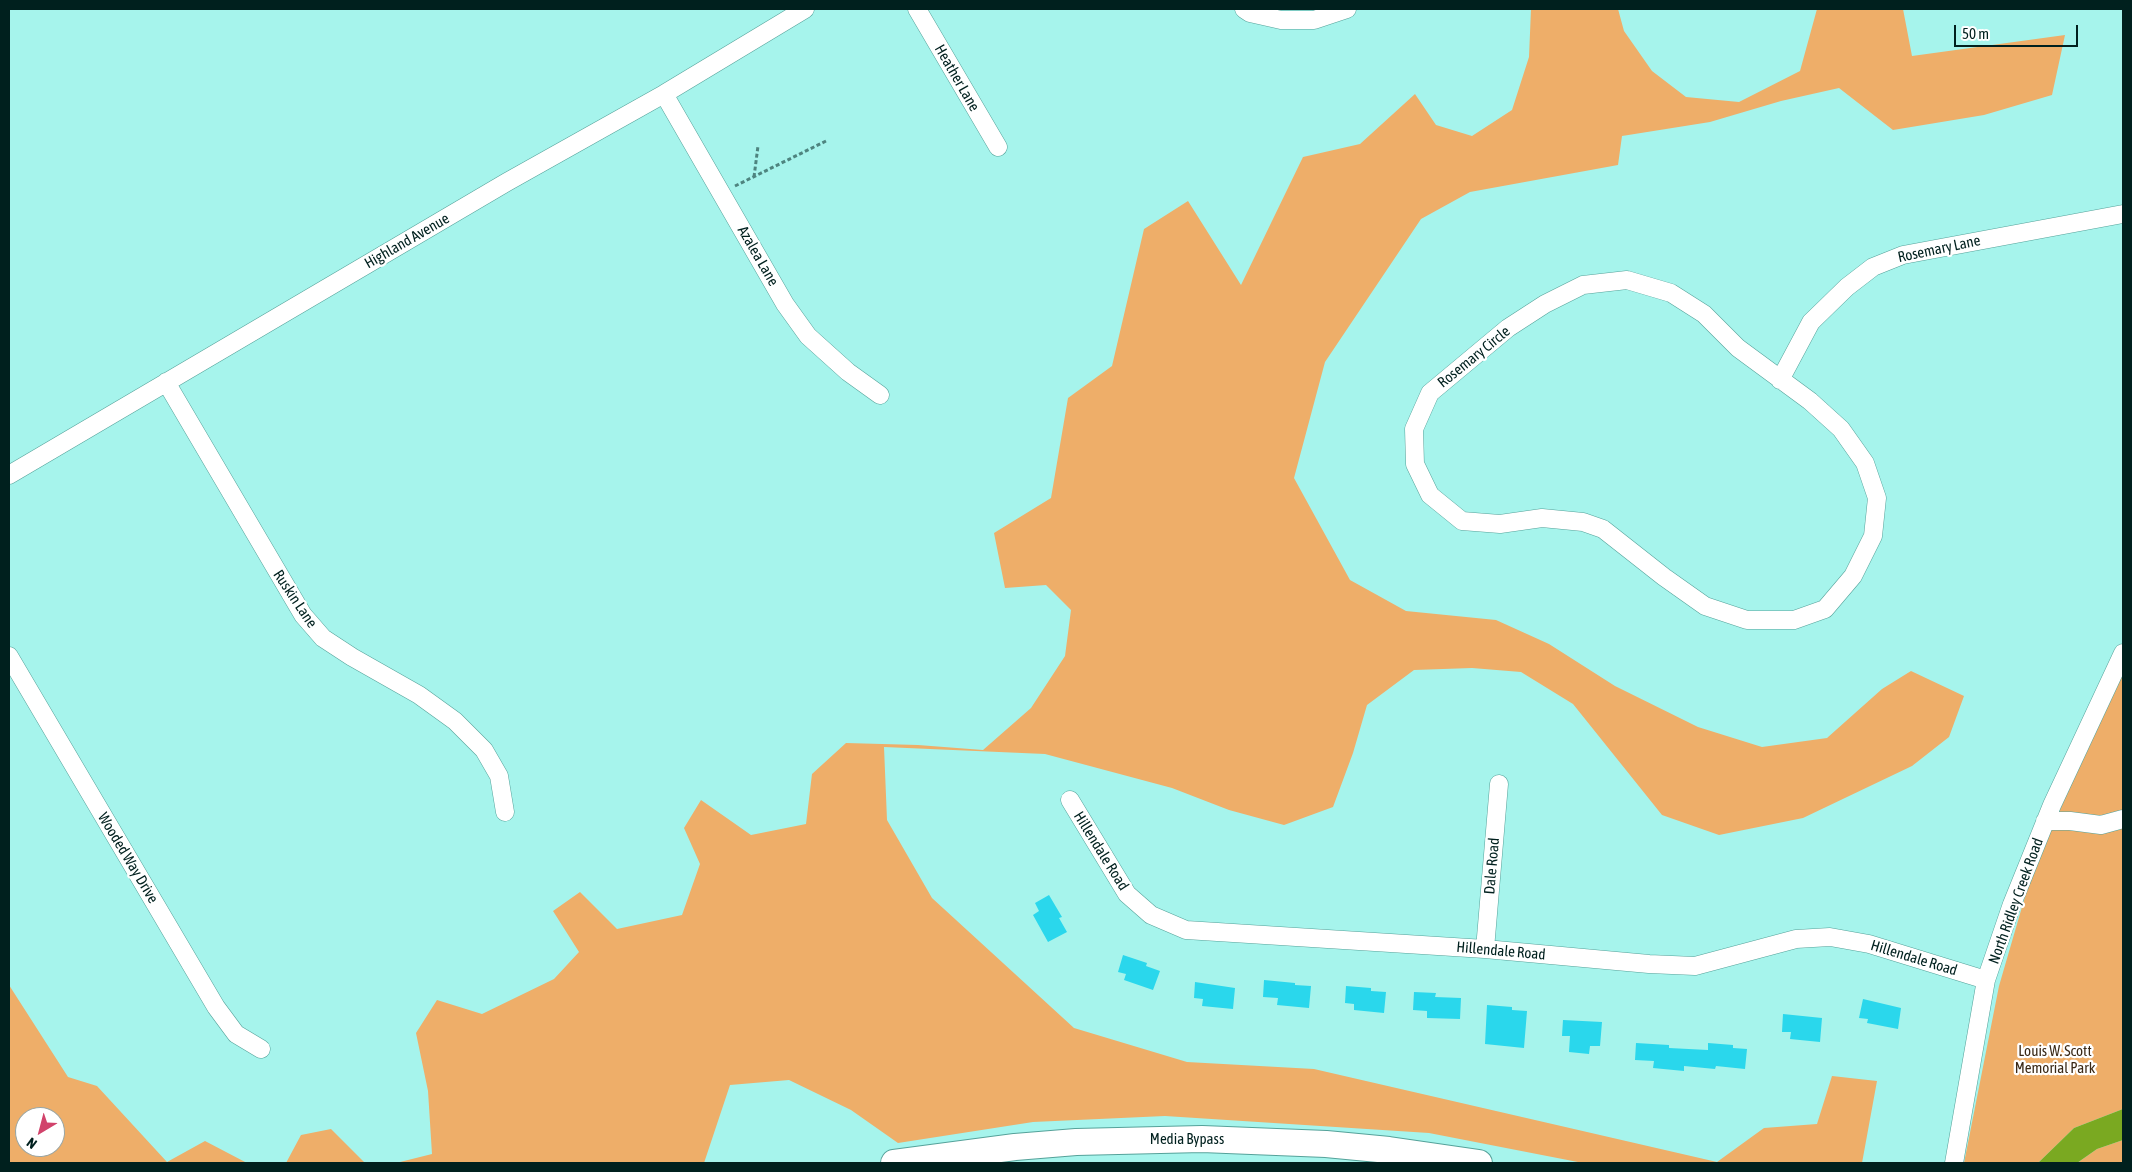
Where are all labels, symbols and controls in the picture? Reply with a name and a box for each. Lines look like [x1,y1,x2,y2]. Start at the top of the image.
scale bar [1957,15,2081,47]
text: 50 m [1962,25,1989,42]
street label: Heather Lane [931,41,983,115]
street label: Highland Avenue [361,210,453,272]
street label: Azalea Lane [734,223,782,289]
street label: Rosemary Lane [1896,231,1982,267]
street label: Rosemary Circle [1434,322,1514,392]
street label: Ruskin Lane [269,567,321,631]
street label: Hillendale Road [1070,808,1132,894]
street label: Wooded Way Drive [94,810,162,906]
street label: North Ridley Creek Road [1985,836,2047,966]
street label: Dale Road [1481,837,1503,895]
street label: Hillendale Road [1869,936,1959,980]
street label: Hillendale Road [1456,938,1546,964]
park label: Louis W. Scott Memorial Park [2015,1042,2095,1077]
north arrow [15,1107,65,1157]
street label: Media Bypass [1150,1130,1224,1148]
text: N [23,1134,40,1152]

